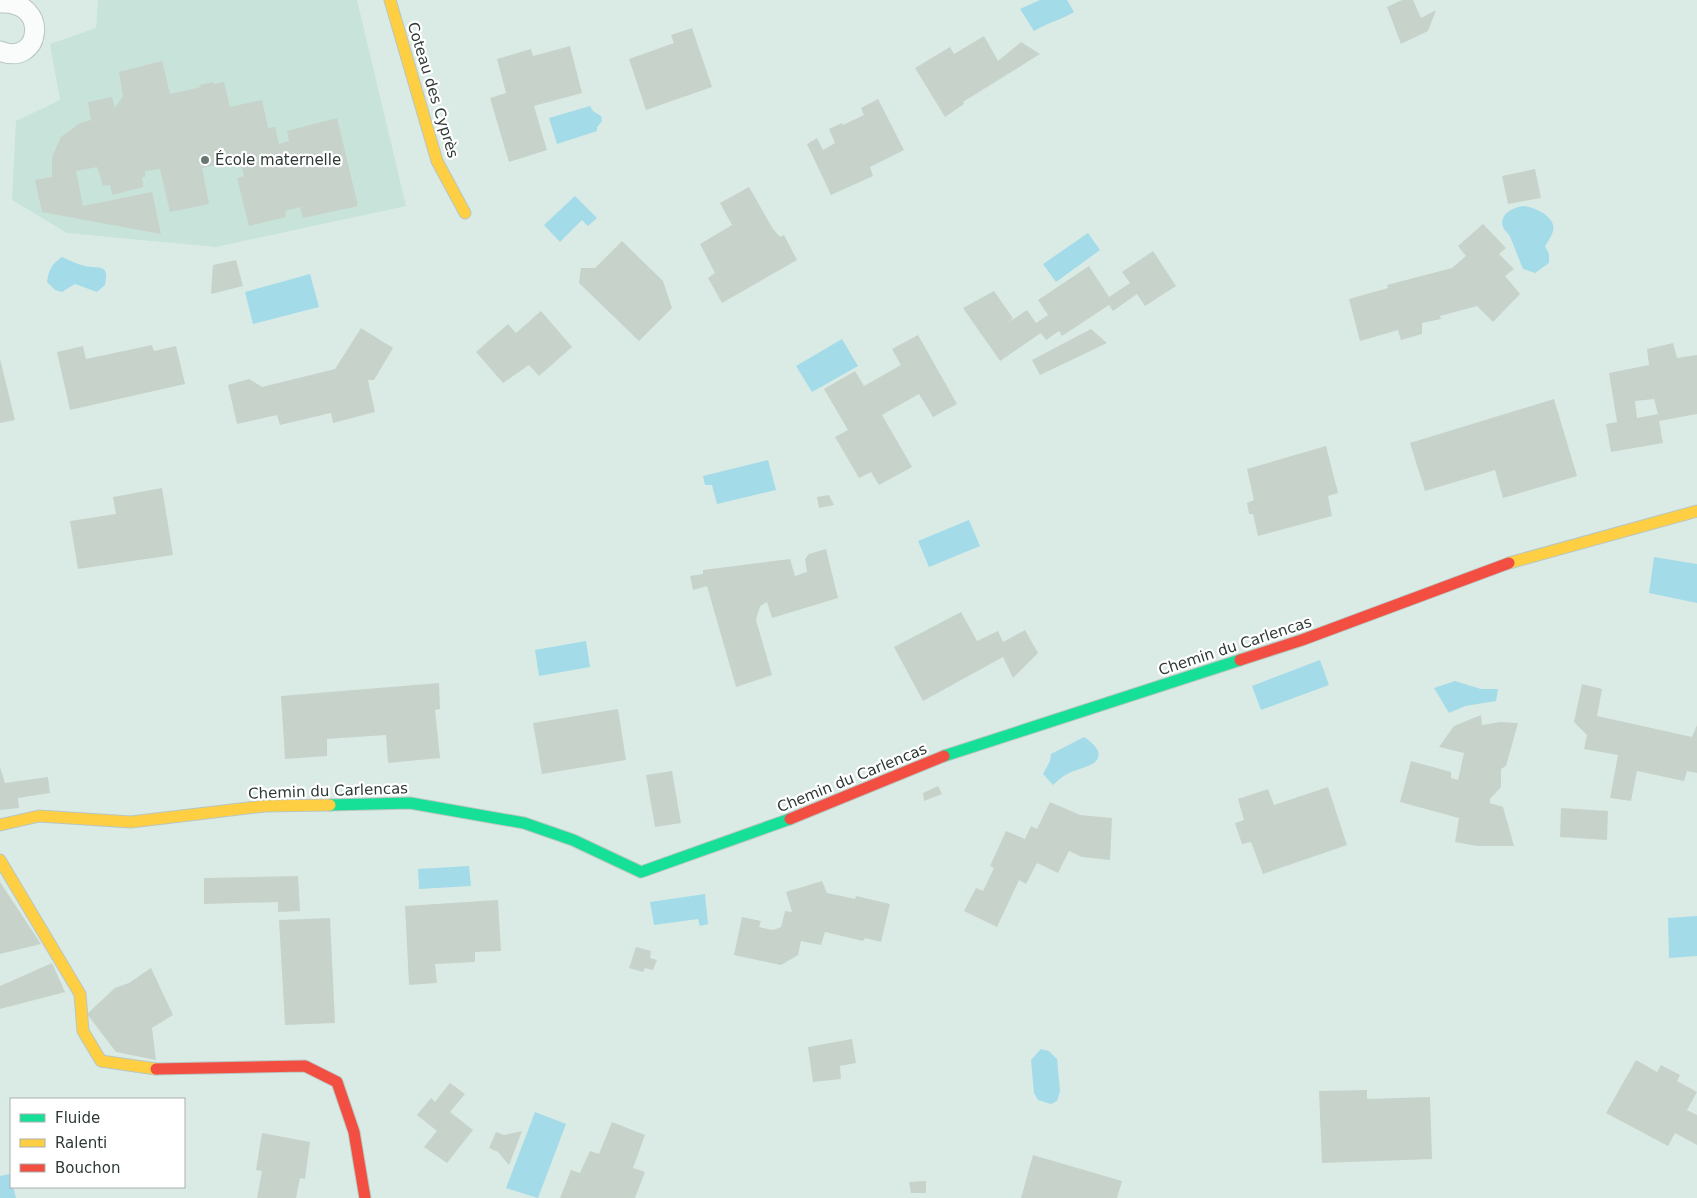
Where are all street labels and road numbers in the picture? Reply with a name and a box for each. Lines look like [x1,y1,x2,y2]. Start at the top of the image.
street label: Coteau des Cyprès [404,20,462,160]
street label: Chemin du Carlencas [1156,613,1314,679]
street label: Chemin du Carlencas [774,740,930,816]
street label: Chemin du Carlencas [248,779,408,803]

